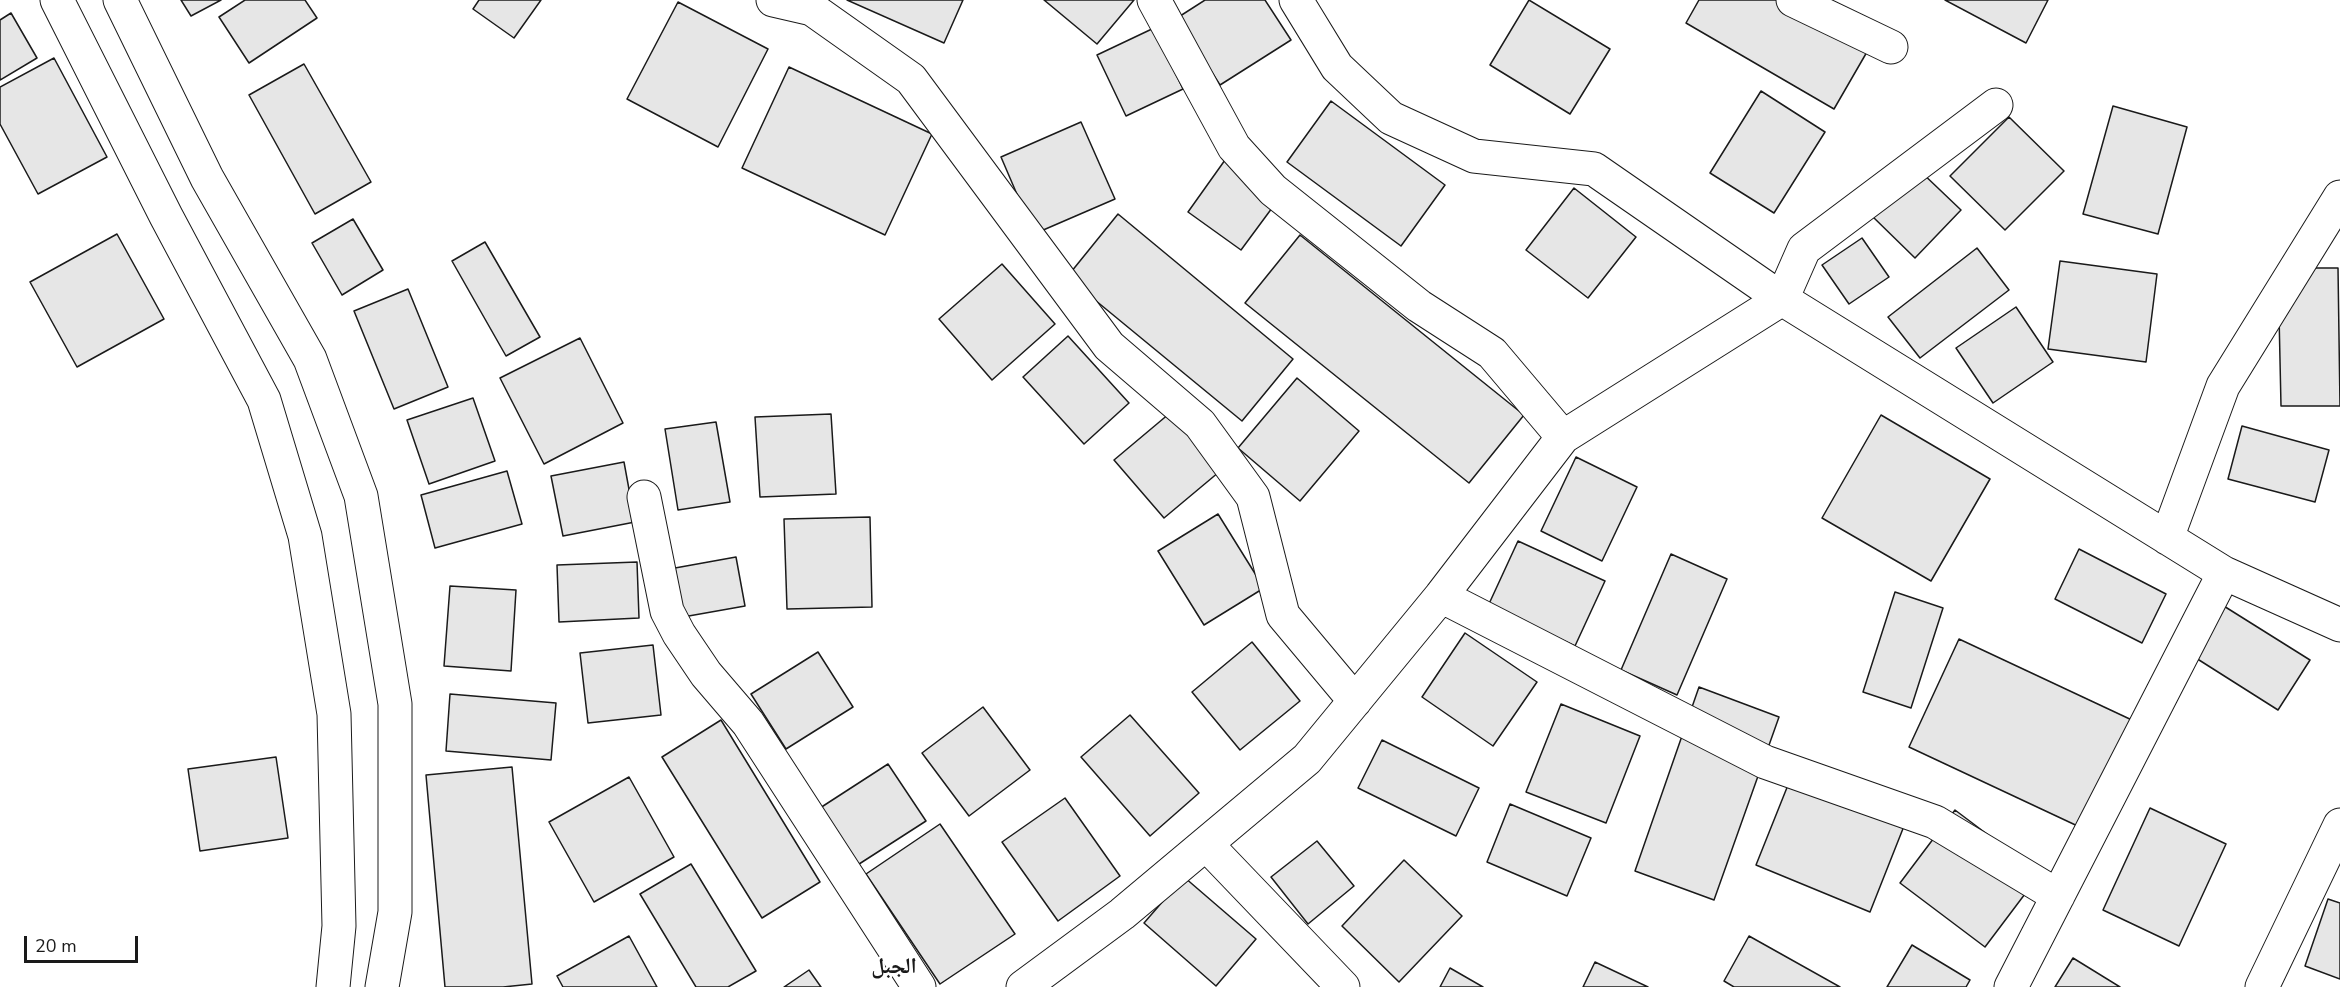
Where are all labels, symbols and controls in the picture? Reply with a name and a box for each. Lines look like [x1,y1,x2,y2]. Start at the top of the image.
scale bar [27,924,141,962]
text: 20 m [35,934,77,958]
district label: الجبل [871,955,917,981]

